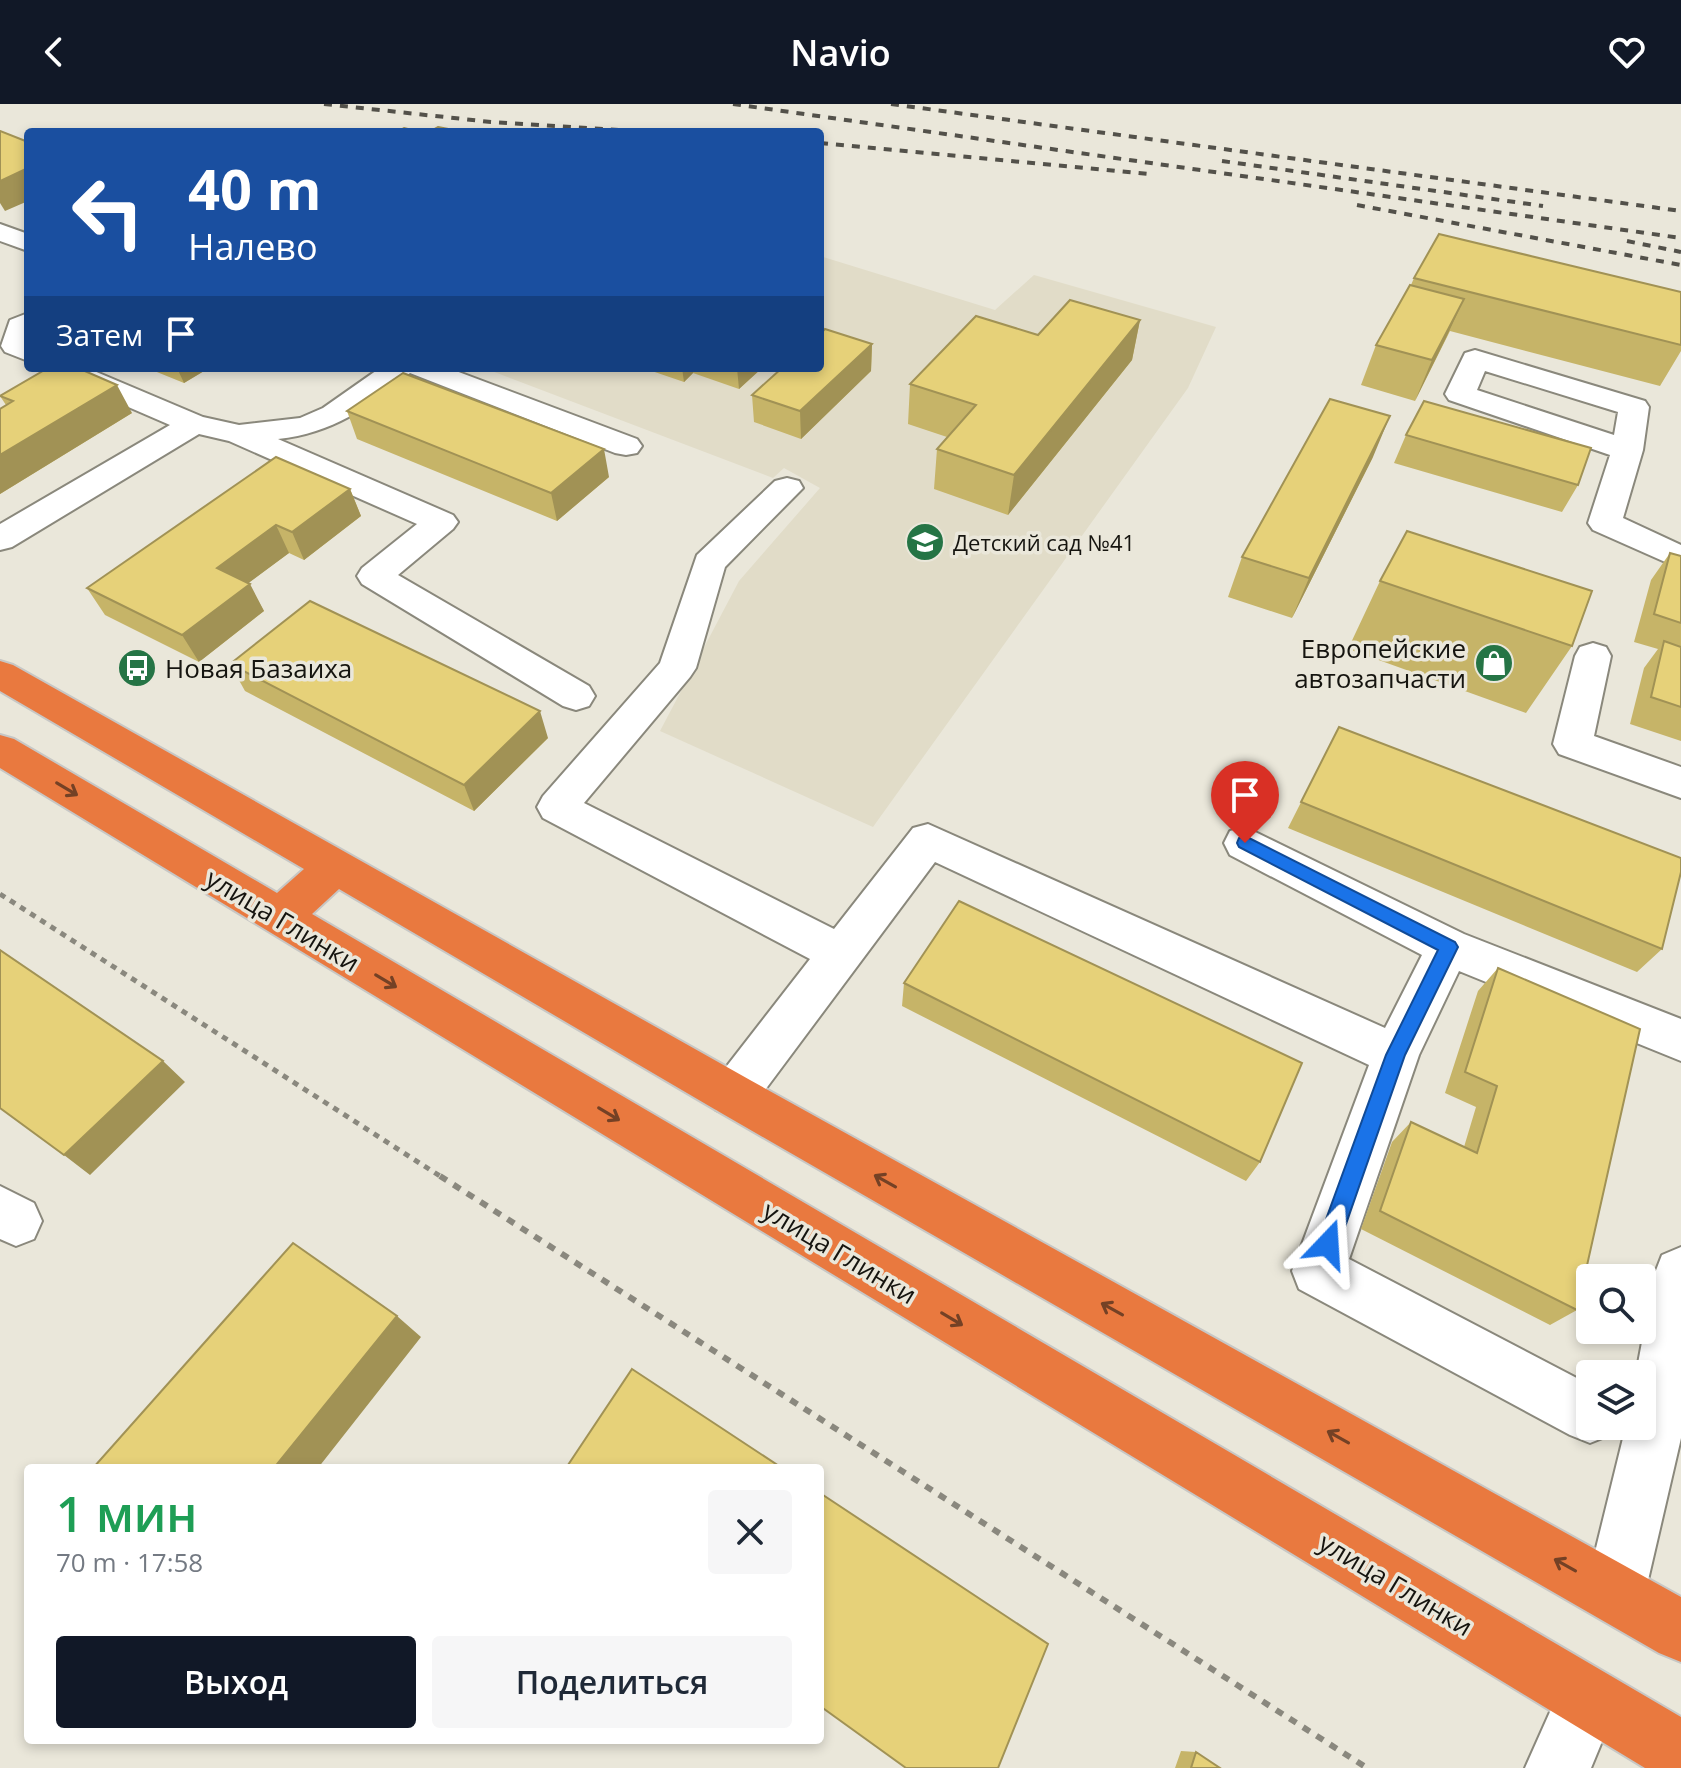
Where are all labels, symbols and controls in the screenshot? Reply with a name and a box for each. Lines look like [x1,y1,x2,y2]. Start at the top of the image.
text: Navio [790,28,891,77]
icon: back [32,30,76,74]
icon: heart [1605,30,1649,74]
text: 40 m [188,150,322,226]
icon: left [56,160,160,264]
text: Налево [188,222,318,271]
icon: arrive [159,312,203,356]
text: Затем [56,314,143,355]
school or university icon: Детский сад №41 [904,521,946,563]
place label: Детский сад №41 [953,527,1135,557]
place label: Европейские автозапчасти [1294,630,1466,696]
shop icon: Европейские автозапчасти [1473,642,1515,684]
bus stop icon: Новая Базаиха [116,647,158,689]
place label: Новая Базаиха [165,650,352,686]
pin [1211,761,1279,843]
icon: arrive [1223,773,1267,817]
one-way arrow [55,782,78,798]
street label: улица Глинки [199,860,367,980]
one-way arrow [374,973,397,989]
one-way arrow [597,1106,620,1122]
one-way arrow [874,1173,897,1189]
street label: улица Глинки [756,1192,924,1312]
position arrow [1286,1202,1370,1286]
map controls [1576,1264,1656,1440]
button: search [1576,1264,1656,1344]
one-way arrow [1101,1301,1124,1317]
one-way arrow [940,1311,963,1327]
button: layers [1576,1360,1656,1440]
one-way arrow [1327,1429,1350,1445]
text: 1 мин [56,1481,197,1546]
button: close [708,1490,792,1574]
street label: улица Глинки [1312,1524,1480,1644]
text: 70 m · 17:58 [56,1544,203,1580]
one-way arrow [1553,1557,1577,1572]
button: Выход [56,1636,416,1728]
button: Поделиться [432,1636,792,1728]

